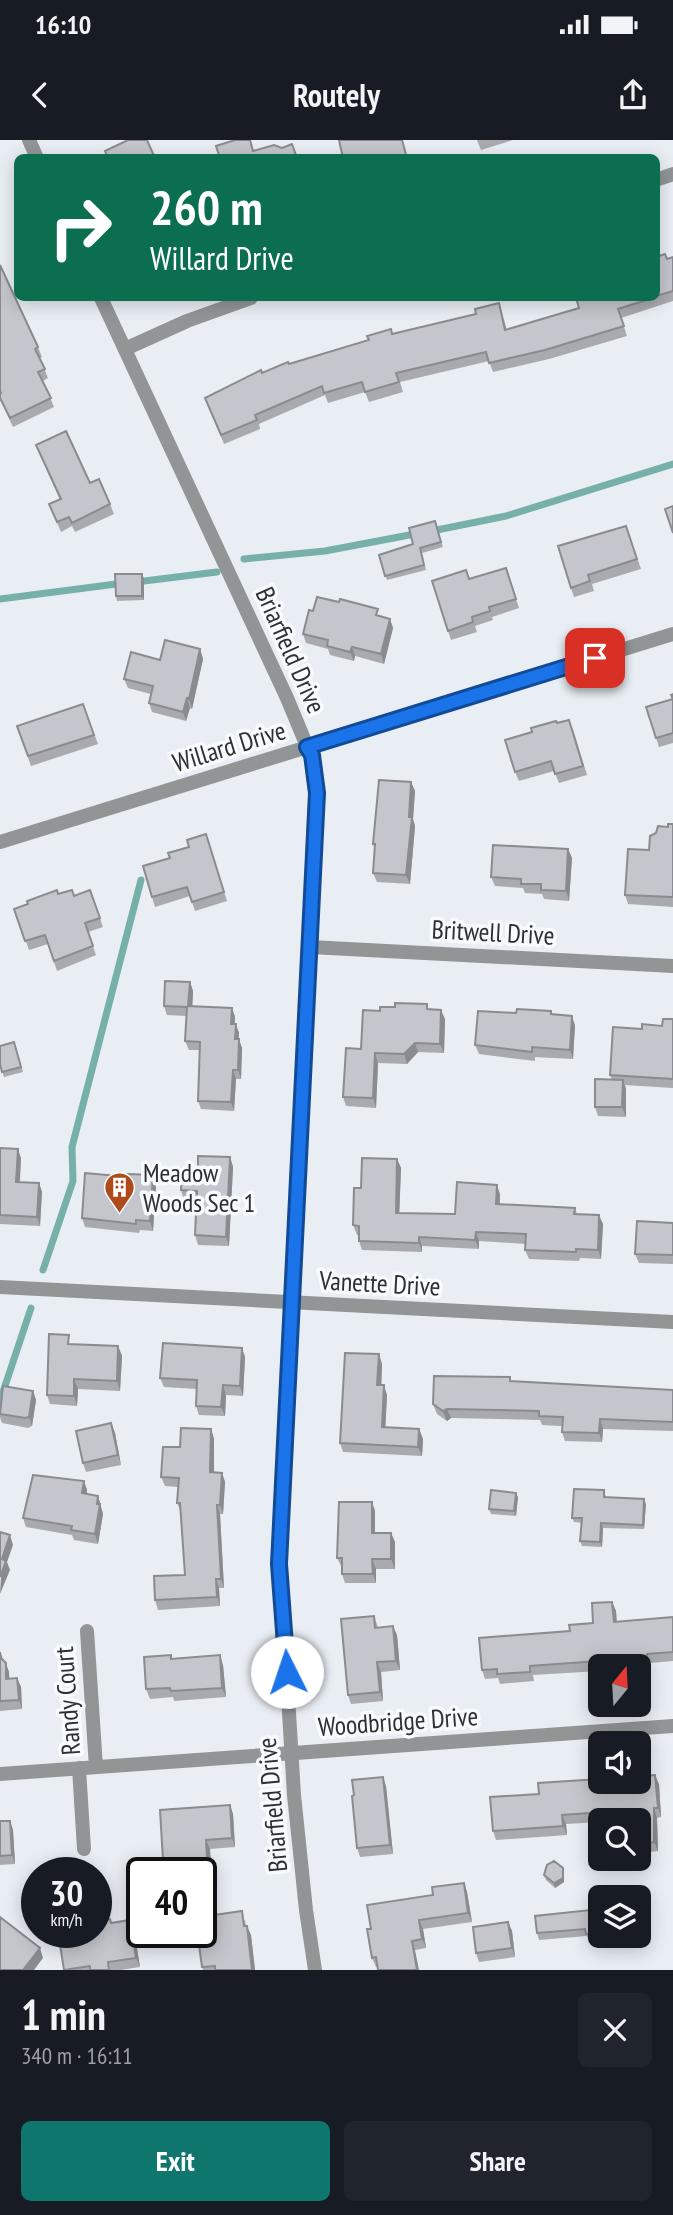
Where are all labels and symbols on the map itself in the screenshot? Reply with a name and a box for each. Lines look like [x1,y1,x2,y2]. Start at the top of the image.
street label: Briarfield Drive [249,582,333,718]
pin [565,628,625,688]
street label: Willard Drive [168,713,290,779]
street label: Britwell Drive [431,912,555,952]
place label: Meadow Woods Sec 1 [143,1156,255,1219]
building icon: Meadow Woods Sec 1 [103,1170,137,1214]
street label: Vanette Drive [318,1263,441,1303]
position arrow [250,1635,324,1709]
street label: Randy Court [47,1646,87,1756]
north arrow [588,1654,651,1717]
street label: Woodbridge Drive [317,1699,479,1743]
street label: Briarfield Drive [250,1736,294,1874]
speed limit sign: 40 [126,1857,217,1948]

